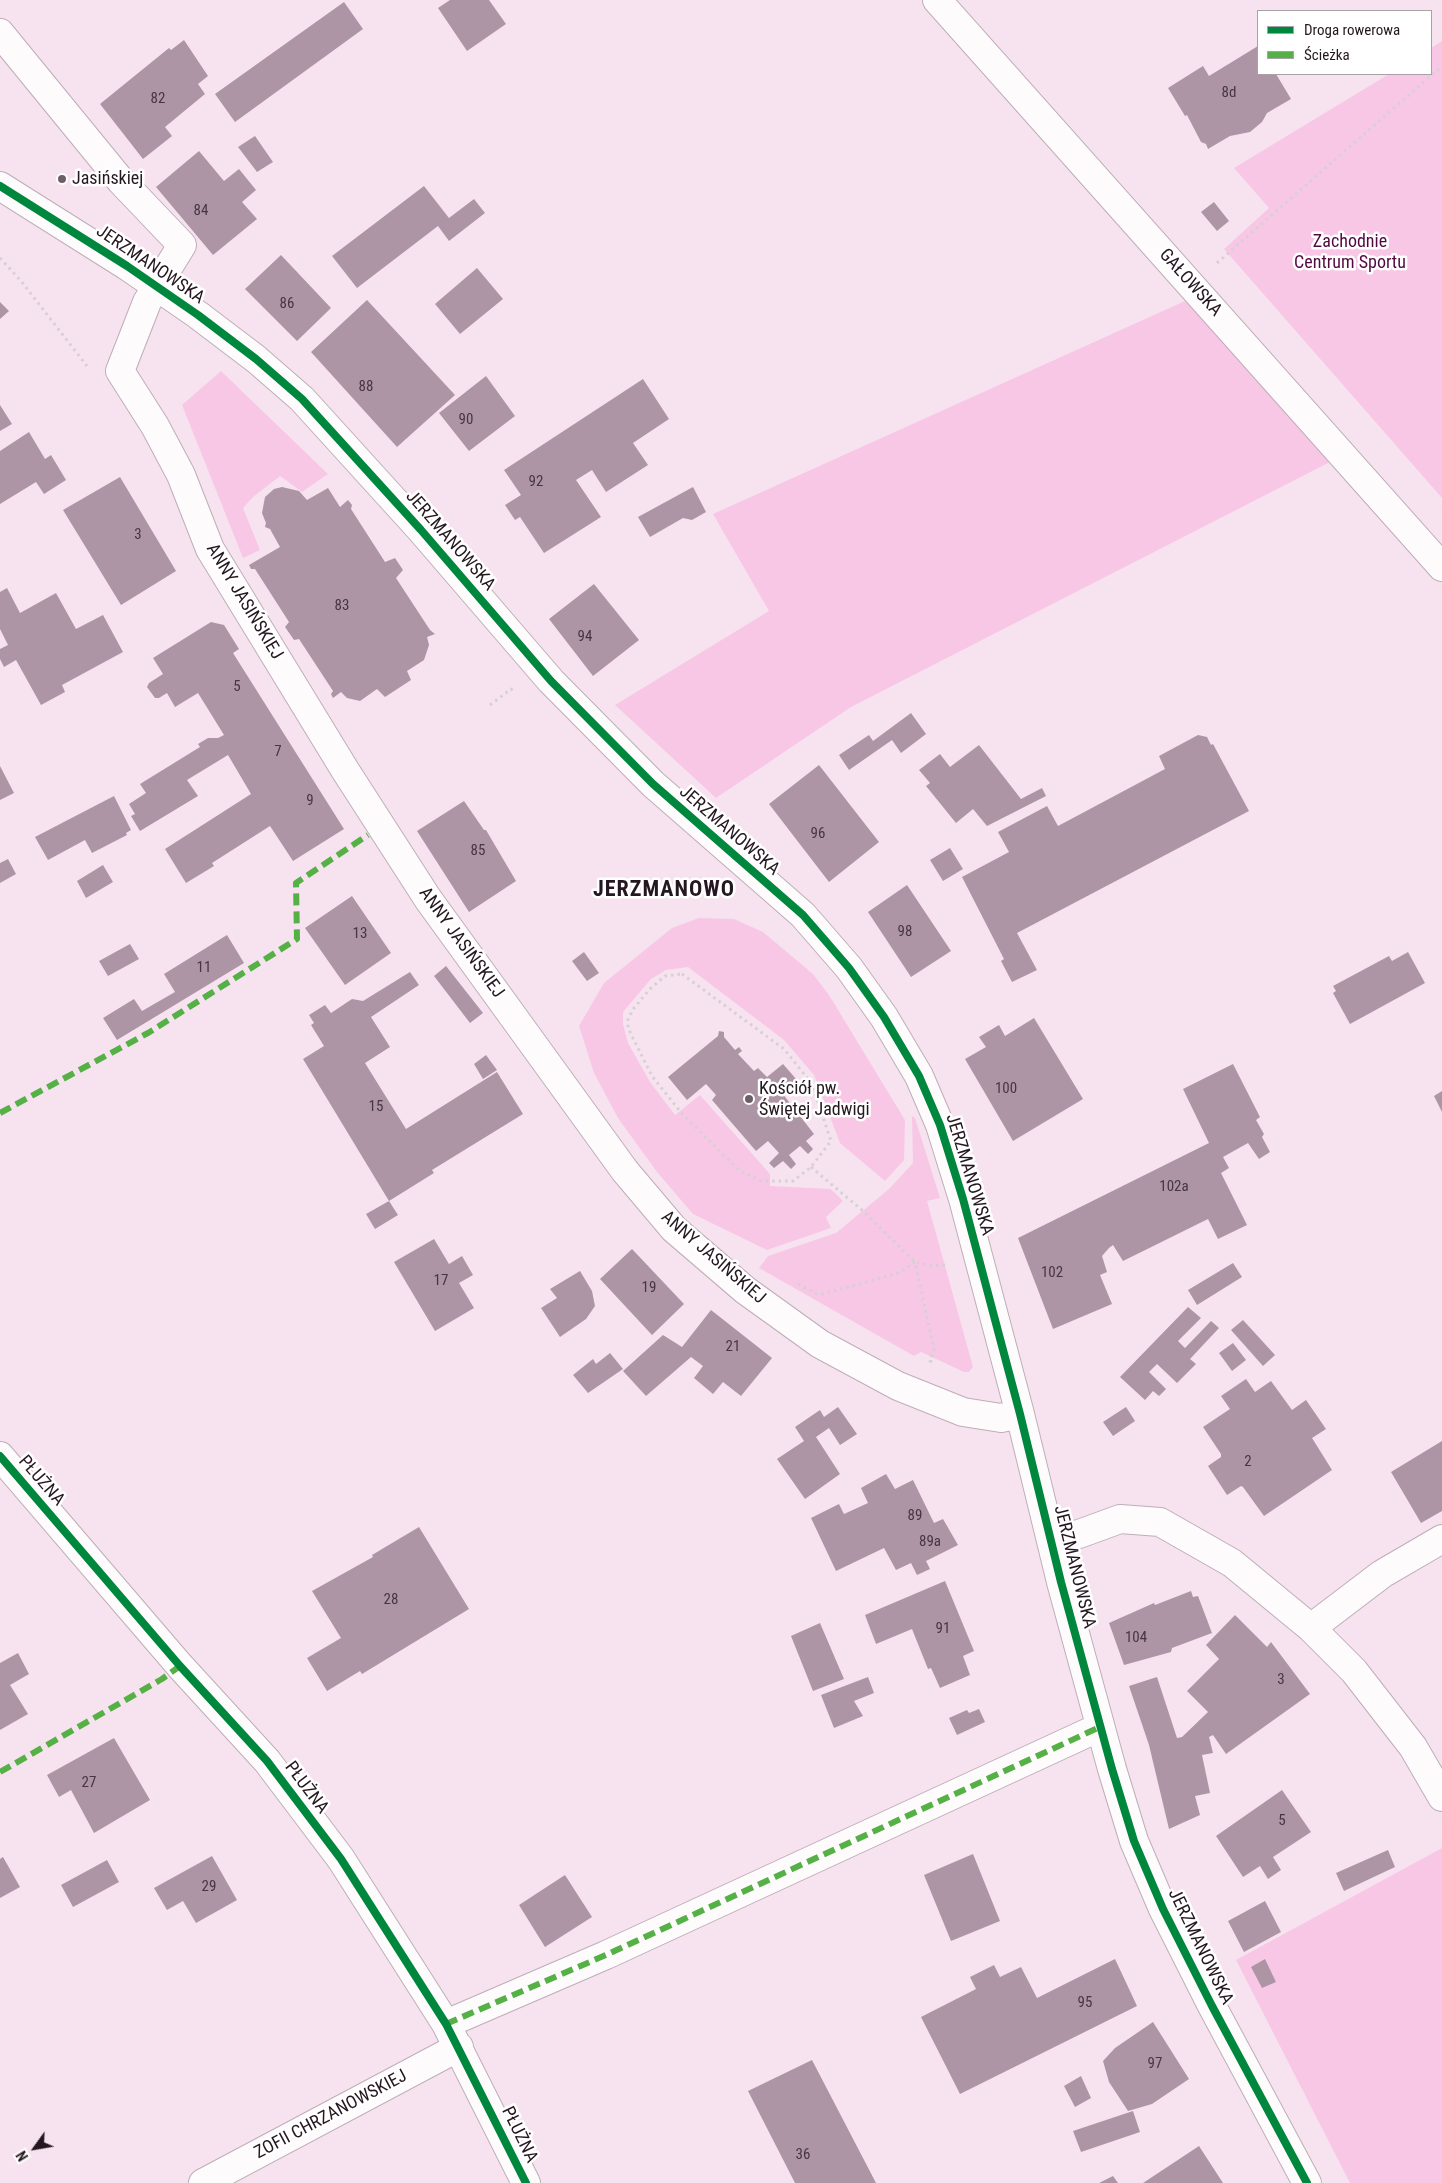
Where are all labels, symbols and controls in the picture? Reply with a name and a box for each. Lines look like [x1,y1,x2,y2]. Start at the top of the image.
legend [1257,10,1432,75]
text: Droga rowerowa [1304,21,1400,39]
text: Ścieżka [1304,46,1350,64]
house number: 8d [1222,84,1236,102]
house number: 82 [151,90,165,108]
place label: Jasińskiej [72,168,143,190]
marker: Jasińskiej [56,173,68,185]
house number: 84 [194,202,208,220]
street label: JERZMANOWSKA [92,221,208,309]
park label: Zachodnie Centrum Sportu [1294,231,1406,274]
street label: GAŁOWSKA [1154,245,1226,321]
house number: 86 [280,295,294,313]
house number: 88 [359,378,373,396]
house number: 90 [459,411,473,429]
house number: 92 [529,473,543,491]
street label: JERZMANOWSKA [401,486,499,596]
house number: 3 [134,526,142,544]
street label: ANNY JASIŃSKIEJ [201,540,287,664]
house number: 83 [335,597,349,615]
house number: 94 [578,628,592,646]
house number: 5 [233,678,241,696]
house number: 7 [274,743,282,761]
street label: JERZMANOWSKA [674,782,784,880]
house number: 9 [306,792,314,810]
house number: 96 [811,825,825,843]
house number: 85 [471,842,485,860]
district label: JERZMANOWO [592,877,736,903]
street label: ANNY JASIŃSKIEJ [414,884,508,1002]
house number: 98 [898,923,912,941]
house number: 13 [353,925,367,943]
house number: 11 [197,959,211,977]
place label: Kościół pw. Świętej Jadwigi [759,1078,870,1120]
house number: 100 [995,1080,1017,1098]
marker: Kościół pw. Świętej Jadwigi [743,1093,755,1105]
house number: 15 [369,1098,383,1116]
street label: JERZMANOWSKA [940,1112,998,1238]
house number: 102a [1159,1178,1189,1196]
street label: ANNY JASIŃSKIEJ [656,1207,770,1309]
house number: 102 [1041,1264,1063,1282]
house number: 17 [434,1272,448,1290]
house number: 19 [642,1279,656,1297]
house number: 21 [726,1338,740,1356]
street label: PŁUŻNA [13,1451,69,1511]
house number: 2 [1244,1453,1252,1471]
street label: JERZMANOWSKA [1048,1503,1100,1631]
house number: 89 [908,1507,922,1525]
house number: 89a [919,1533,941,1551]
house number: 28 [384,1591,398,1609]
house number: 91 [936,1620,950,1638]
house number: 104 [1125,1629,1147,1647]
house number: 3 [1277,1671,1285,1689]
street label: PŁUŻNA [279,1758,333,1818]
house number: 27 [82,1774,96,1792]
house number: 5 [1278,1812,1286,1830]
house number: 29 [202,1878,216,1896]
street label: JERZMANOWSKA [1163,1886,1237,2008]
house number: 95 [1078,1994,1092,2012]
house number: 97 [1148,2055,1162,2073]
street label: ZOFII CHRZANOWSKIEJ [251,2066,411,2164]
street label: PŁUŻNA [496,2103,542,2167]
north arrow [10,2123,60,2173]
house number: 36 [796,2146,810,2164]
text: N [13,2148,31,2164]

